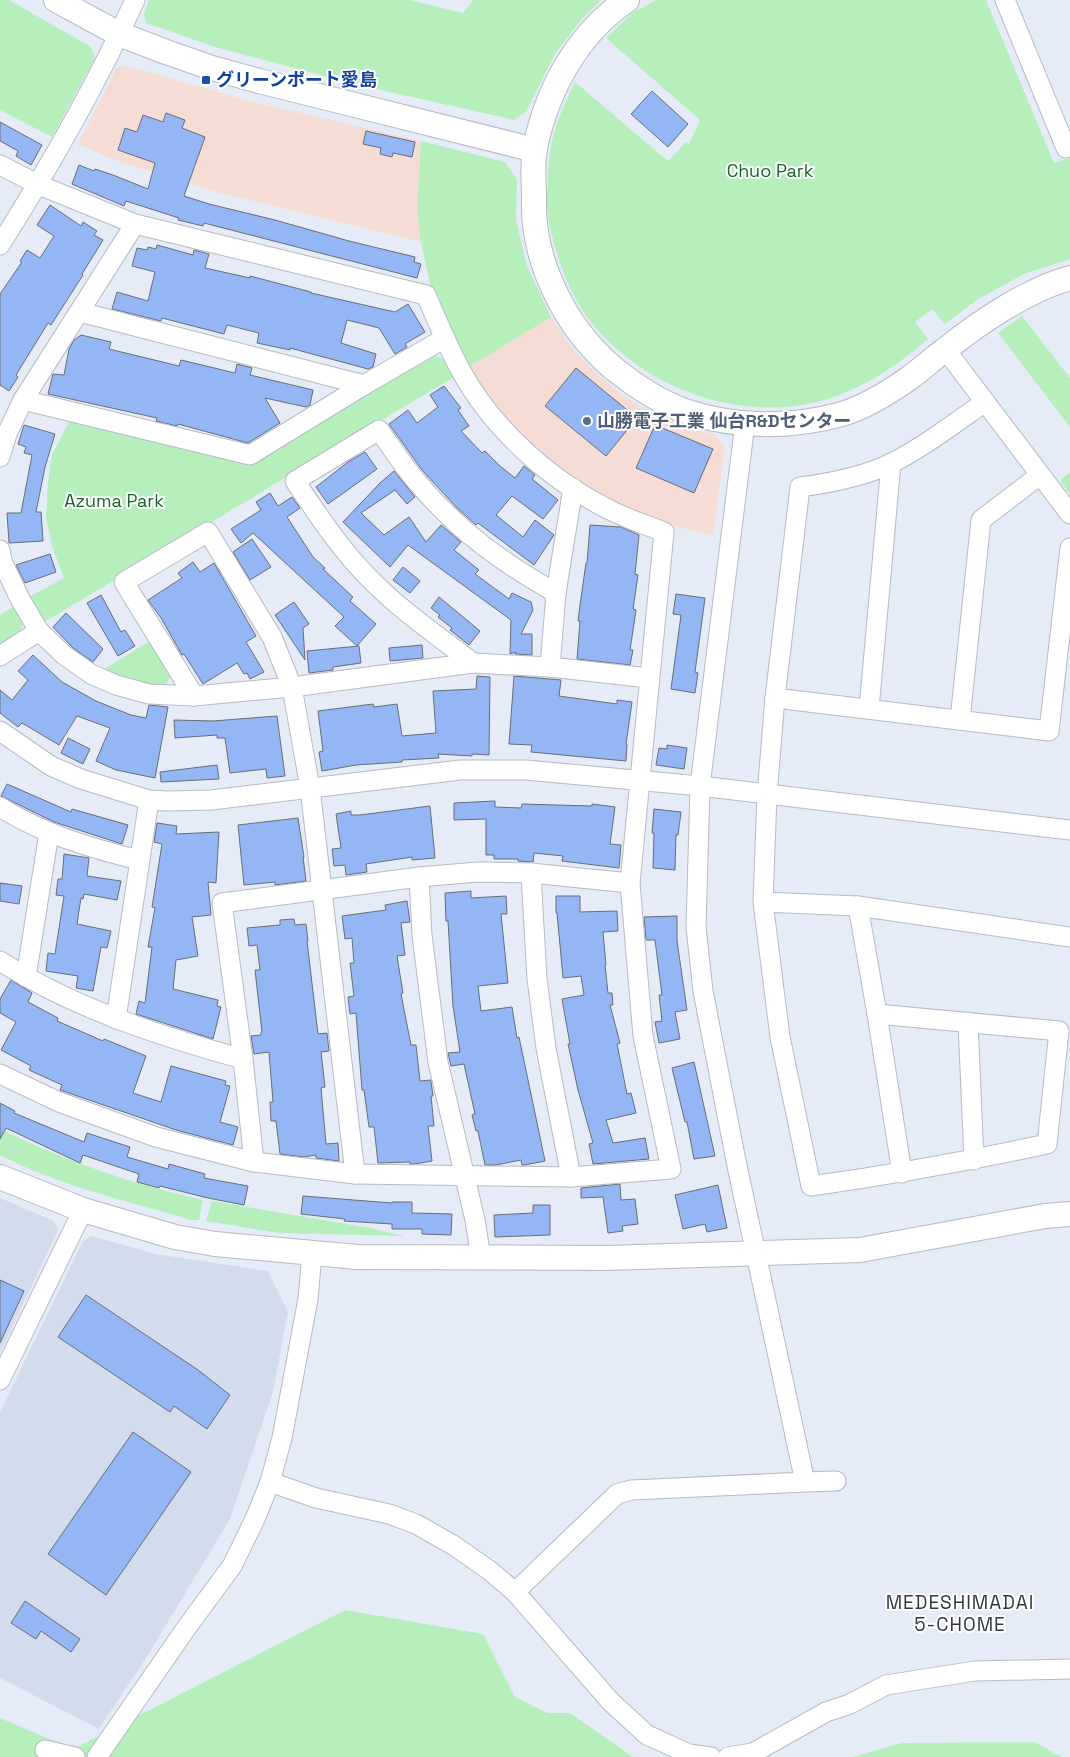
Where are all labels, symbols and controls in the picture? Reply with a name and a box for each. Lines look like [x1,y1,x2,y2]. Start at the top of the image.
place label: グリーンポート愛島 [216,68,377,91]
marker: グリーンポート愛島 [200,74,212,86]
park label: Chuo Park [727,159,814,182]
place label: 山勝電子工業 仙台R&Dセンター [597,409,852,432]
marker: 山勝電子工業 仙台R&Dセンター [581,415,593,427]
park label: Azuma Park [64,489,164,512]
district label: MEDESHIMADAI 5-CHOME [886,1590,1034,1637]

